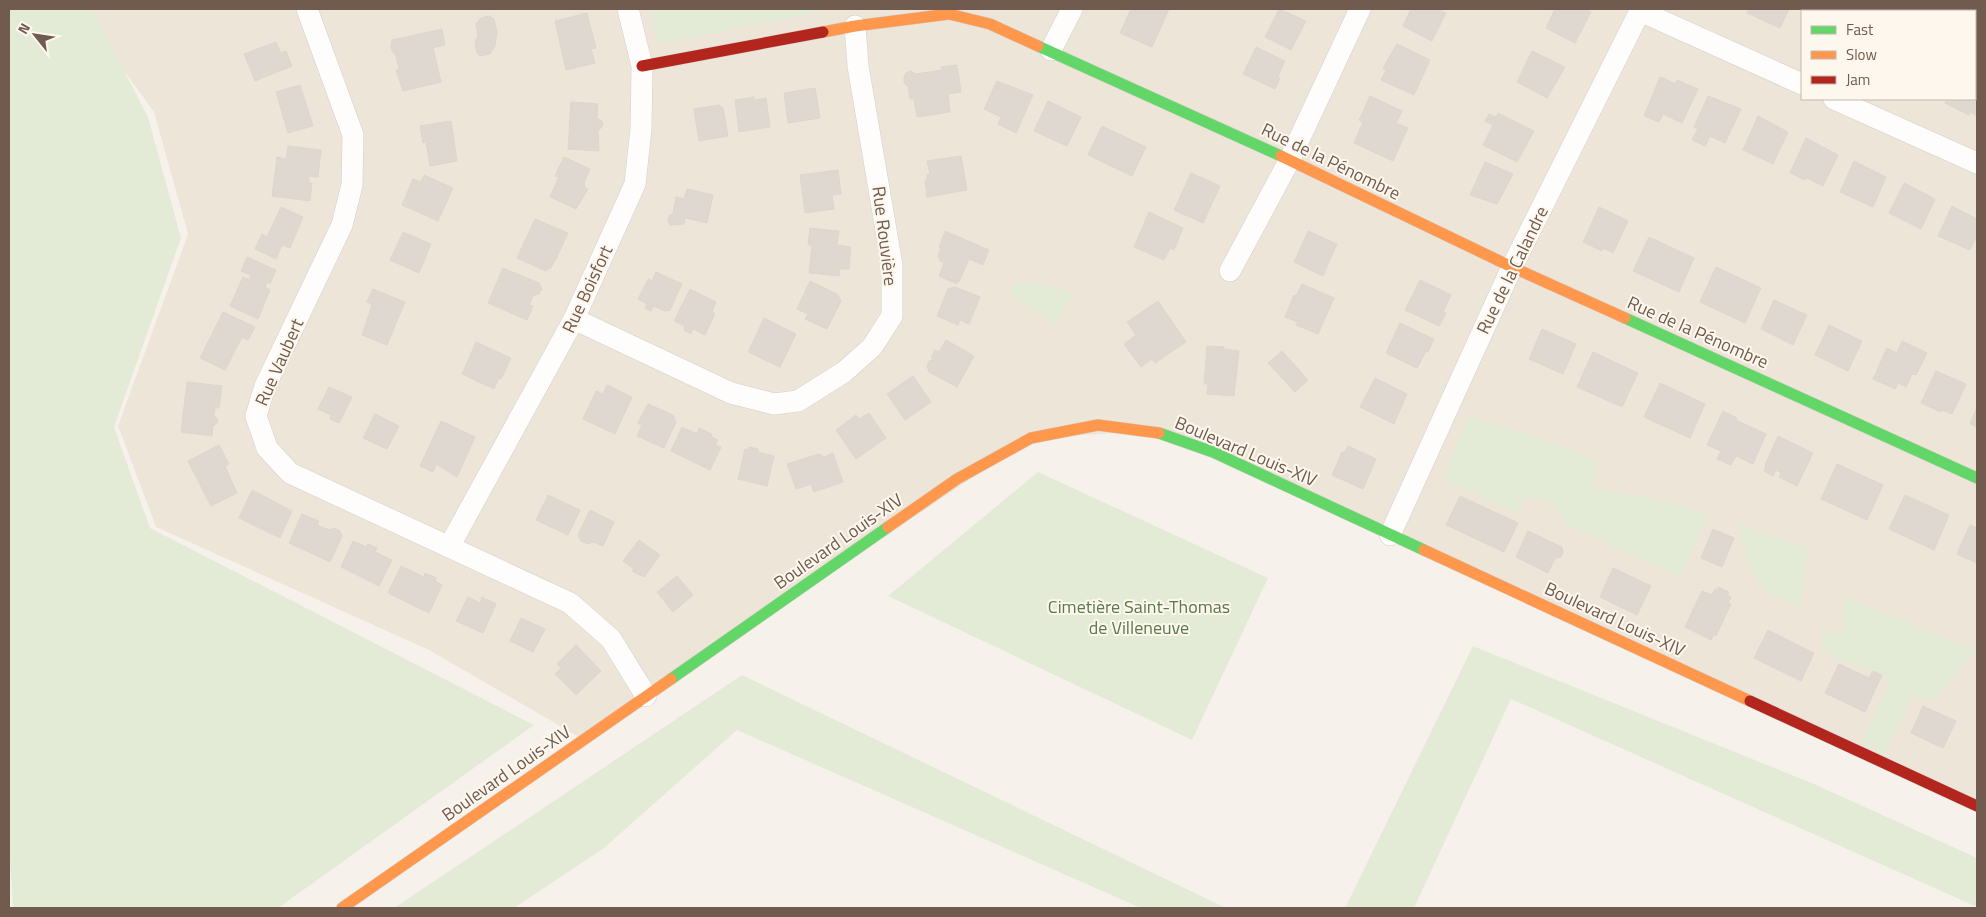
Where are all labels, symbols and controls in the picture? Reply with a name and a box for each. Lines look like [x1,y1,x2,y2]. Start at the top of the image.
north arrow [10,10,60,60]
legend [1801,10,1976,100]
text: Fast [1846,18,1874,41]
text: N [12,19,35,38]
text: Slow [1846,43,1877,66]
text: Jam [1846,68,1870,91]
street label: Rue de la Pénombre [1257,116,1405,206]
street label: Rue Rouvière [865,184,905,288]
street label: Rue de la Calandre [1469,201,1555,339]
street label: Rue Boisfort [555,240,619,337]
street label: Rue de la Pénombre [1623,289,1773,375]
street label: Rue Vaubert [248,313,311,410]
street label: Boulevard Louis-XIV [1171,409,1322,493]
street label: Boulevard Louis-XIV [768,486,908,596]
street label: Boulevard Louis-XIV [1540,575,1690,664]
park label: Cimetière Saint-Thomas de Villeneuve [1048,593,1230,641]
street label: Boulevard Louis-XIV [436,718,576,828]

